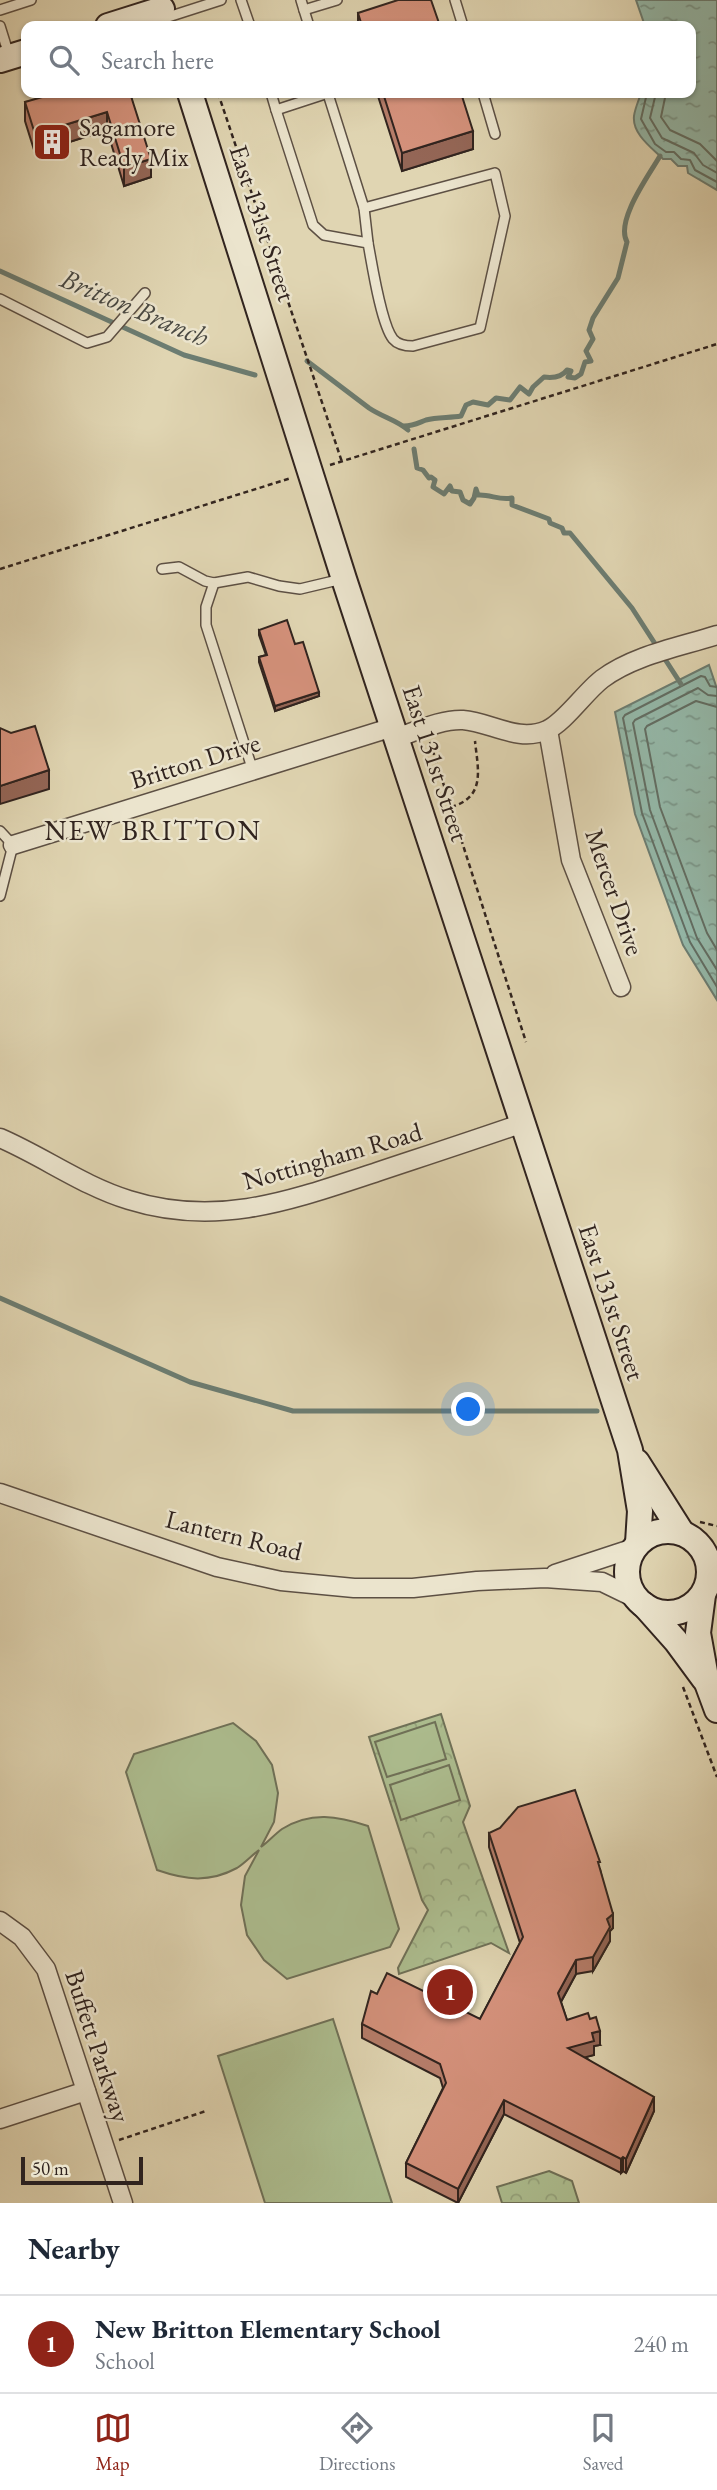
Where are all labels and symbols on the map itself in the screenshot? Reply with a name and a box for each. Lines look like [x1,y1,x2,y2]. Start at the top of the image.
place label: Sagamore Ready Mix [79,110,190,174]
building icon: Sagamore Ready Mix [31,121,73,163]
street label: East 131st Street [222,140,304,306]
water label: Britton Branch [55,259,215,354]
street label: East 131st Street [395,680,477,846]
street label: Britton Drive [126,725,264,797]
district label: NEW BRITTON [44,812,262,848]
street label: Mercer Drive [578,824,652,960]
street label: Nottingham Road [238,1114,426,1198]
street label: East 131st Street [571,1219,653,1385]
your location [451,1392,485,1426]
street label: Lantern Road [162,1502,307,1569]
street label: Buffett Parkway [57,1966,139,2127]
pin: 1 [427,1966,473,2018]
scale bar [21,2154,144,2186]

